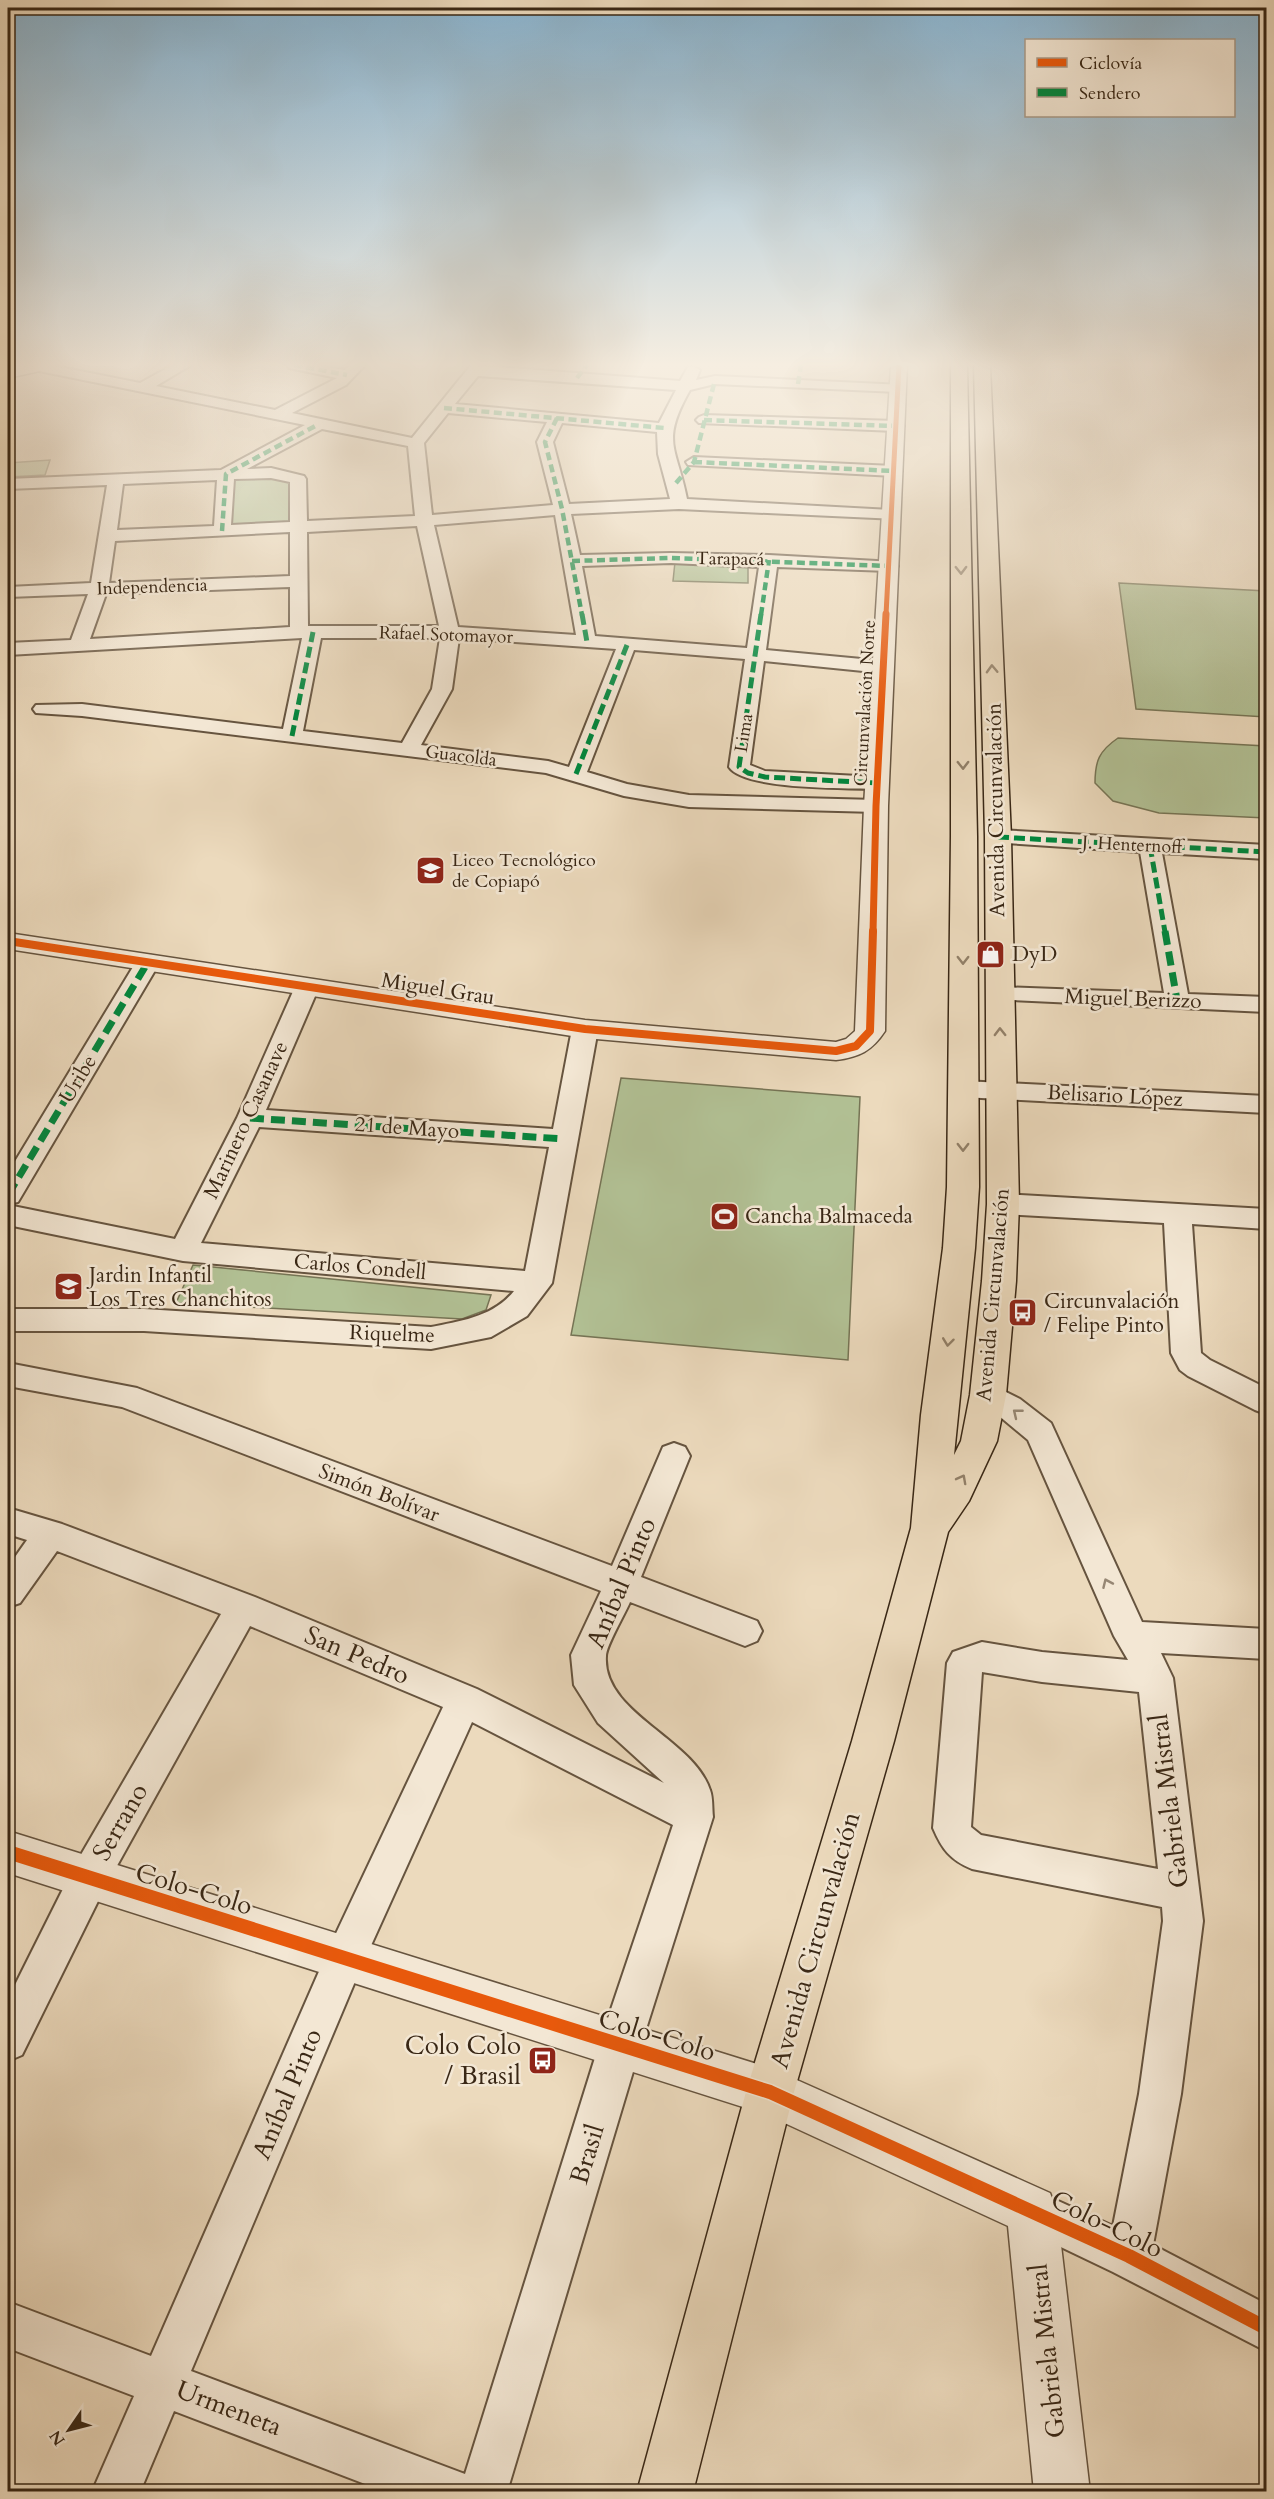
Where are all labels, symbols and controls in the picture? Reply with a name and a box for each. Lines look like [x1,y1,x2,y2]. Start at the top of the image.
legend [1025,39,1235,117]
text: Ciclovía [1079,51,1143,76]
text: Sendero [1079,81,1141,106]
street label: Tarapacá [695,546,765,572]
one-way arrow [955,566,967,575]
street label: Independencia [96,573,208,601]
street label: Circunvalación Norte [848,619,882,787]
street label: Rafael Sotomayor [379,620,514,650]
one-way arrow [986,664,999,673]
street label: Avenida Circunvalación [980,703,1012,917]
street label: Lima [729,712,759,754]
street label: Guacolda [424,739,498,773]
one-way arrow [957,761,969,770]
street label: J. Henternoff [1078,830,1186,860]
place label: Liceo Tecnológico de Copiapó [452,848,596,894]
school or university icon: Liceo Tecnológico de Copiapó [415,854,447,886]
shop icon: DyD [975,938,1007,970]
place label: DyD [1012,940,1057,969]
one-way arrow [957,956,969,965]
street label: Miguel Grau [379,966,497,1012]
street label: Miguel Berizzo [1064,982,1202,1016]
one-way arrow [994,1027,1007,1036]
street label: Marinero Casanave [197,1036,295,1204]
street label: Uribe [52,1049,104,1109]
street label: Belisario López [1046,1078,1184,1114]
street label: 21 de Mayo [354,1110,460,1146]
one-way arrow [957,1143,969,1152]
street label: Avenida Circunvalación [969,1187,1017,1403]
sports icon: Cancha Balmaceda [708,1200,740,1232]
place label: Cancha Balmaceda [745,1202,913,1231]
street label: Carlos Condell [293,1247,427,1287]
place label: Jardin Infantil Los Tres Chanchitos [86,1261,272,1314]
school or university icon: Jardin Infantil Los Tres Chanchitos [52,1271,84,1303]
place label: Circunvalación / Felipe Pinto [1044,1287,1180,1340]
bus stop icon: Circunvalación / Felipe Pinto [1007,1297,1039,1329]
street label: Riquelme [349,1318,435,1350]
one-way arrow [943,1337,955,1346]
one-way arrow [1013,1410,1024,1421]
street label: Simón Bolívar [314,1457,444,1529]
one-way arrow [955,1475,966,1485]
street label: Aníbal Pinto [578,1512,664,1654]
one-way arrow [1103,1578,1115,1589]
street label: San Pedro [299,1617,415,1693]
street label: Gabriela Mistral [1141,1712,1197,1890]
street label: Serrano [84,1777,156,1867]
street label: Avenida Circunvalación [762,1807,868,2072]
street label: Colo-Colo [131,1855,257,1923]
street label: Colo-Colo [594,2001,720,2069]
street label: Aníbal Pinto [244,2023,330,2165]
place label: Colo Colo / Brasil [405,2028,521,2093]
bus stop icon: Colo Colo / Brasil [526,2044,558,2076]
street label: Brasil [561,2119,613,2188]
street label: Colo-Colo [1045,2182,1169,2266]
street label: Gabriela Mistral [1020,2262,1074,2440]
street label: Urmeneta [171,2372,287,2444]
north arrow [39,2400,99,2460]
text: N [44,2426,71,2450]

